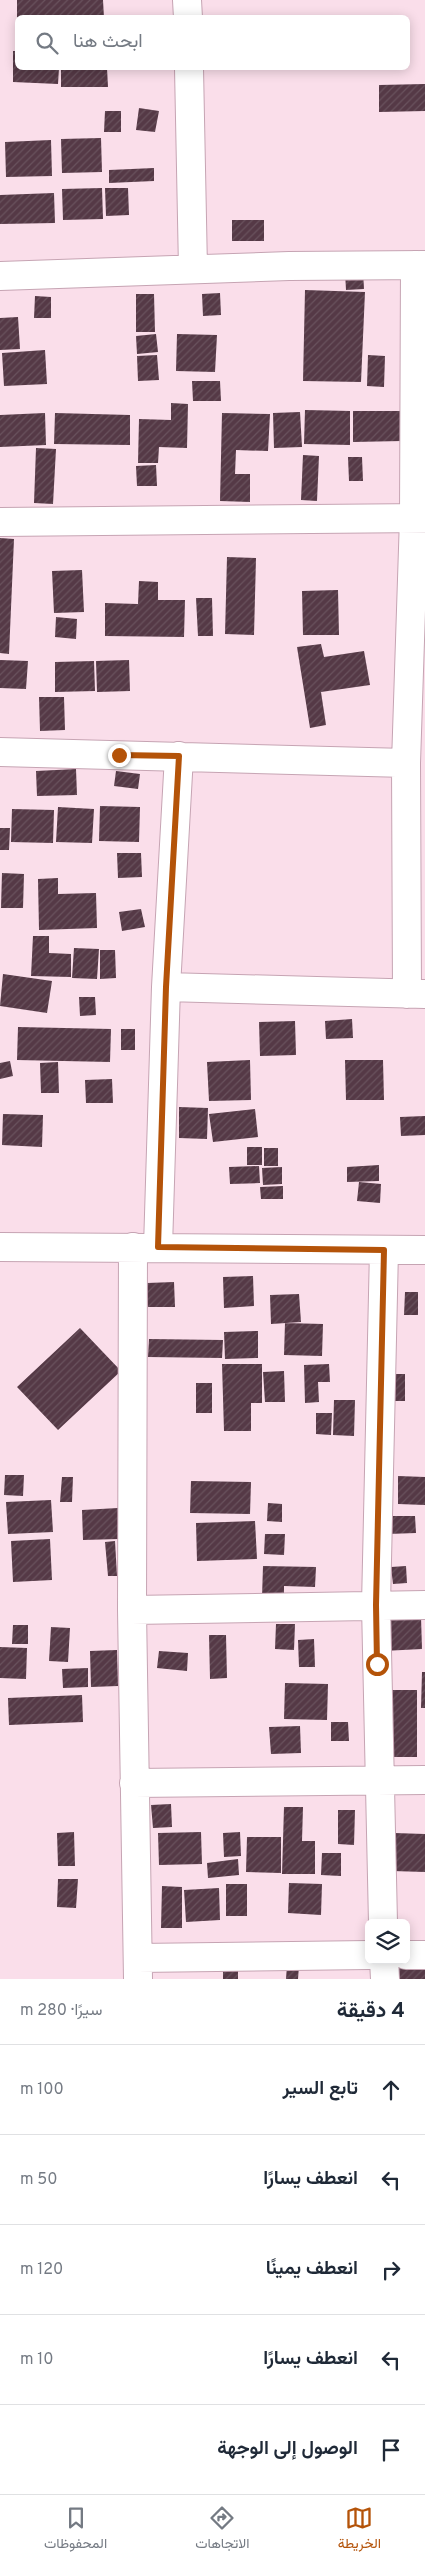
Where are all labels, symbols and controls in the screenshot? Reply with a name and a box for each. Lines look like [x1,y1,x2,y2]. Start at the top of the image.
search box [15,15,410,70]
icon: search [33,29,61,57]
text: ابحث هنا [73,30,143,54]
route end [108,744,131,767]
route start [366,1653,389,1676]
map controls [365,1919,410,1964]
button: layers [365,1919,410,1964]
text: 4 دقيقة [337,1998,405,2025]
text: سيرًا · 280 m [20,2001,102,2021]
icon: ahead [377,2076,405,2104]
text: تابع السير [282,2077,358,2101]
text: 100 m [20,2080,64,2100]
icon: left [377,2166,405,2194]
text: انعطف يسارًا [263,2167,358,2191]
text: 50 m [20,2170,58,2190]
icon: right [377,2256,405,2284]
text: انعطف يمينًا [266,2257,358,2281]
text: 120 m [20,2260,63,2280]
icon: left [377,2346,405,2374]
text: انعطف يسارًا [263,2347,358,2371]
text: 10 m [20,2350,54,2370]
icon: arrive [377,2436,405,2464]
text: الوصول إلى الوجهة [217,2437,358,2461]
tab: المحفوظات [44,2504,107,2556]
tab: الاتجاهات [195,2504,250,2556]
tab: الخريطة [338,2504,381,2556]

